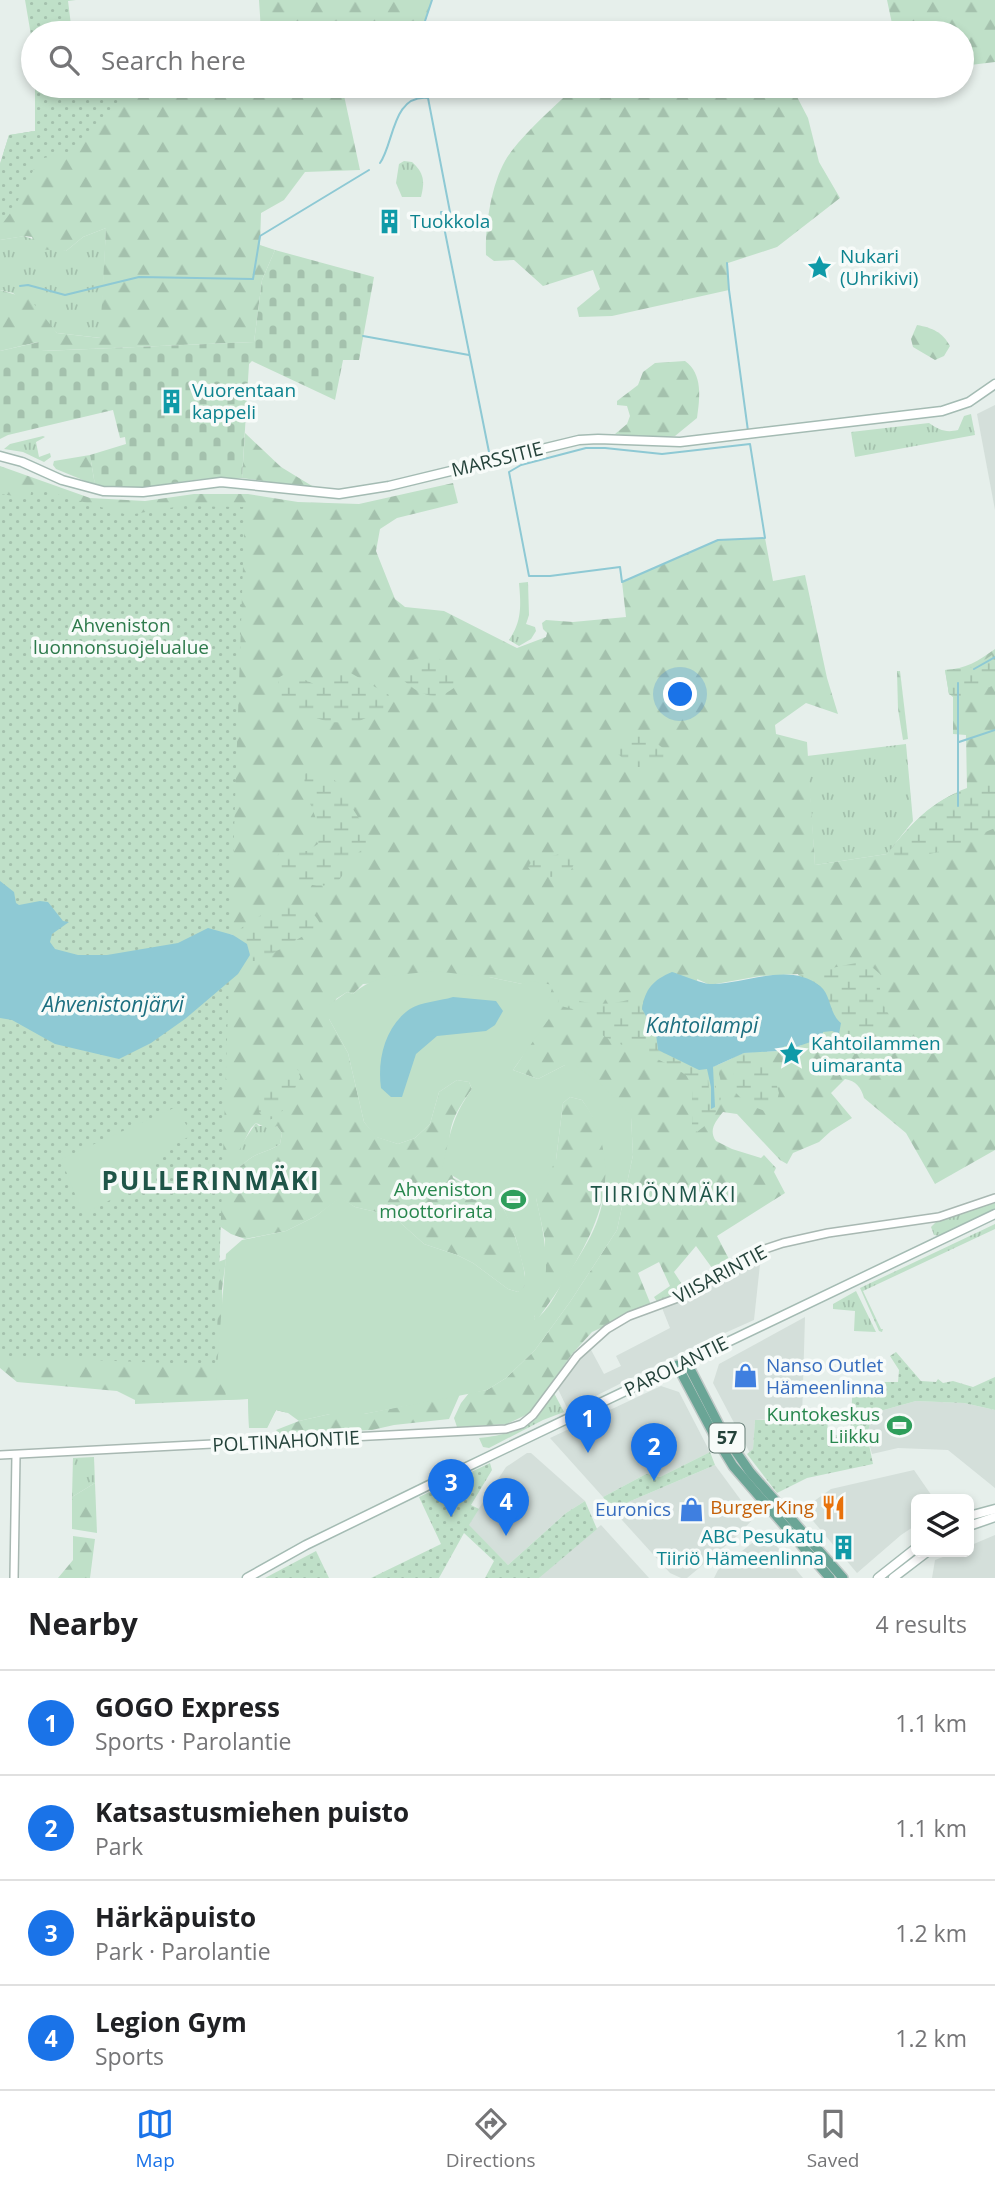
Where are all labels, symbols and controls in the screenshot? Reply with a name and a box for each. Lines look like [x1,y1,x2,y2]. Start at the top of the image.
search box [21,21,974,98]
icon: search [45,41,83,79]
text: Search here [101,42,246,78]
building icon: Tuokkola [376,207,404,235]
place label: Tuokkola [410,208,490,234]
place label: Nukari (Uhrikivi) [840,243,918,291]
place icon: Nukari (Uhrikivi) [806,253,834,281]
place label: Vuorentaan kappeli [192,377,296,425]
building icon: Vuorentaan kappeli [158,387,186,415]
street label: MARSSITIE [449,435,545,483]
park label: Ahveniston luonnonsuojelualue [33,612,209,660]
your location [663,677,697,711]
water label: Ahvenistonjärvi [40,990,185,1018]
water label: Kahtoilampi [646,1011,759,1039]
place label: Kahtoilammen uimaranta [811,1030,941,1078]
place icon: Kahtoilammen uimaranta [777,1040,805,1068]
district label: PULLERINMÄKI [101,1162,321,1198]
place label: Ahveniston moottorirata [379,1176,493,1224]
district label: TIIRIÖNMÄKI [590,1180,738,1208]
sports icon: Ahveniston moottorirata [499,1186,527,1214]
street label: VIISARINTIE [669,1239,771,1309]
street label: PAROLANTIE [620,1330,732,1402]
place label: Nanso Outlet Hämeenlinna [766,1352,885,1400]
shop icon: Nanso Outlet Hämeenlinna [732,1362,760,1390]
pin: 1 [565,1395,611,1453]
place label: Kuntokeskus Liikku [766,1401,880,1449]
sports icon: Kuntokeskus Liikku [886,1411,914,1439]
pin: 2 [631,1423,677,1481]
road number: 57 [710,1423,744,1452]
street label: POLTINAHONTIE [212,1424,360,1458]
pin: 3 [428,1459,474,1517]
pin: 4 [483,1478,529,1536]
restaurant icon: Burger King [820,1493,848,1521]
place label: Burger King [710,1494,814,1520]
map controls [911,1494,974,1557]
button: layers [911,1494,974,1557]
shop icon: Euronics [677,1495,705,1523]
place label: Euronics [595,1496,671,1522]
place label: ABC Pesukatu Tiiriö Hämeenlinna [656,1523,824,1571]
building icon: ABC Pesukatu Tiiriö Hämeenlinna [830,1533,858,1561]
text: Nearby [28,1603,138,1644]
text: 4 results [876,1608,967,1640]
text: GOGO Express [95,1689,280,1725]
text: 1 [44,1707,58,1739]
text: 1.1 km [895,1707,967,1739]
text: Sports · Parolantie [95,1725,292,1757]
text: Katsastusmiehen puisto [95,1794,409,1830]
text: 2 [44,1812,58,1844]
text: 1.1 km [895,1812,967,1844]
text: Park [95,1830,143,1862]
text: Härkäpuisto [95,1899,256,1935]
text: 3 [44,1917,58,1949]
text: 1.2 km [895,1917,967,1949]
text: Park · Parolantie [95,1935,271,1967]
text: Legion Gym [95,2004,247,2040]
text: 4 [44,2022,58,2054]
text: 1.2 km [895,2022,967,2054]
text: Sports [95,2040,164,2072]
tab: Map [136,2105,175,2173]
tab: Directions [446,2105,536,2173]
tab: Saved [807,2105,859,2173]

